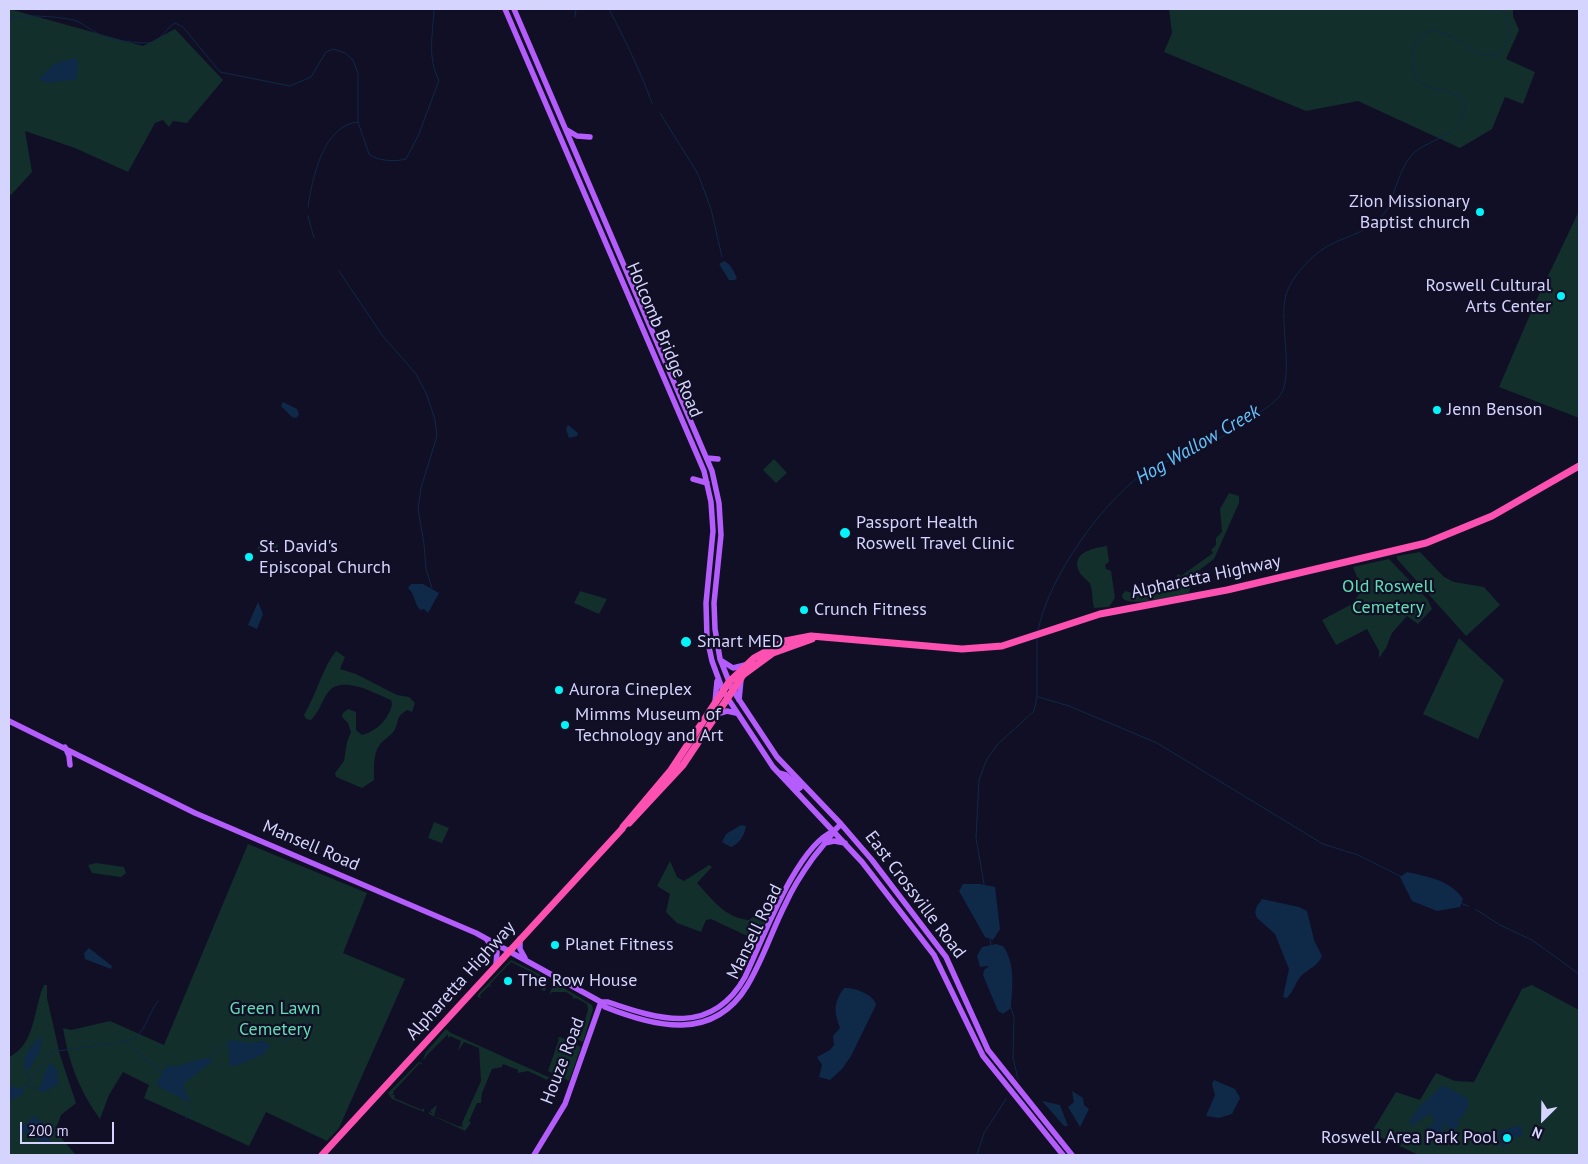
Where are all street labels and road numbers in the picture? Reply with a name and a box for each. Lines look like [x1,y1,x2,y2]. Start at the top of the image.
street label: Holcomb Bridge Road [622,259,706,421]
street label: Alpharetta Highway [1129,551,1283,603]
street label: Mansell Road [259,816,363,876]
street label: East Crossville Road [860,827,970,963]
street label: Mansell Road [723,881,787,983]
street label: Alpharetta Highway [402,917,520,1045]
street label: Houze Road [537,1015,589,1107]

